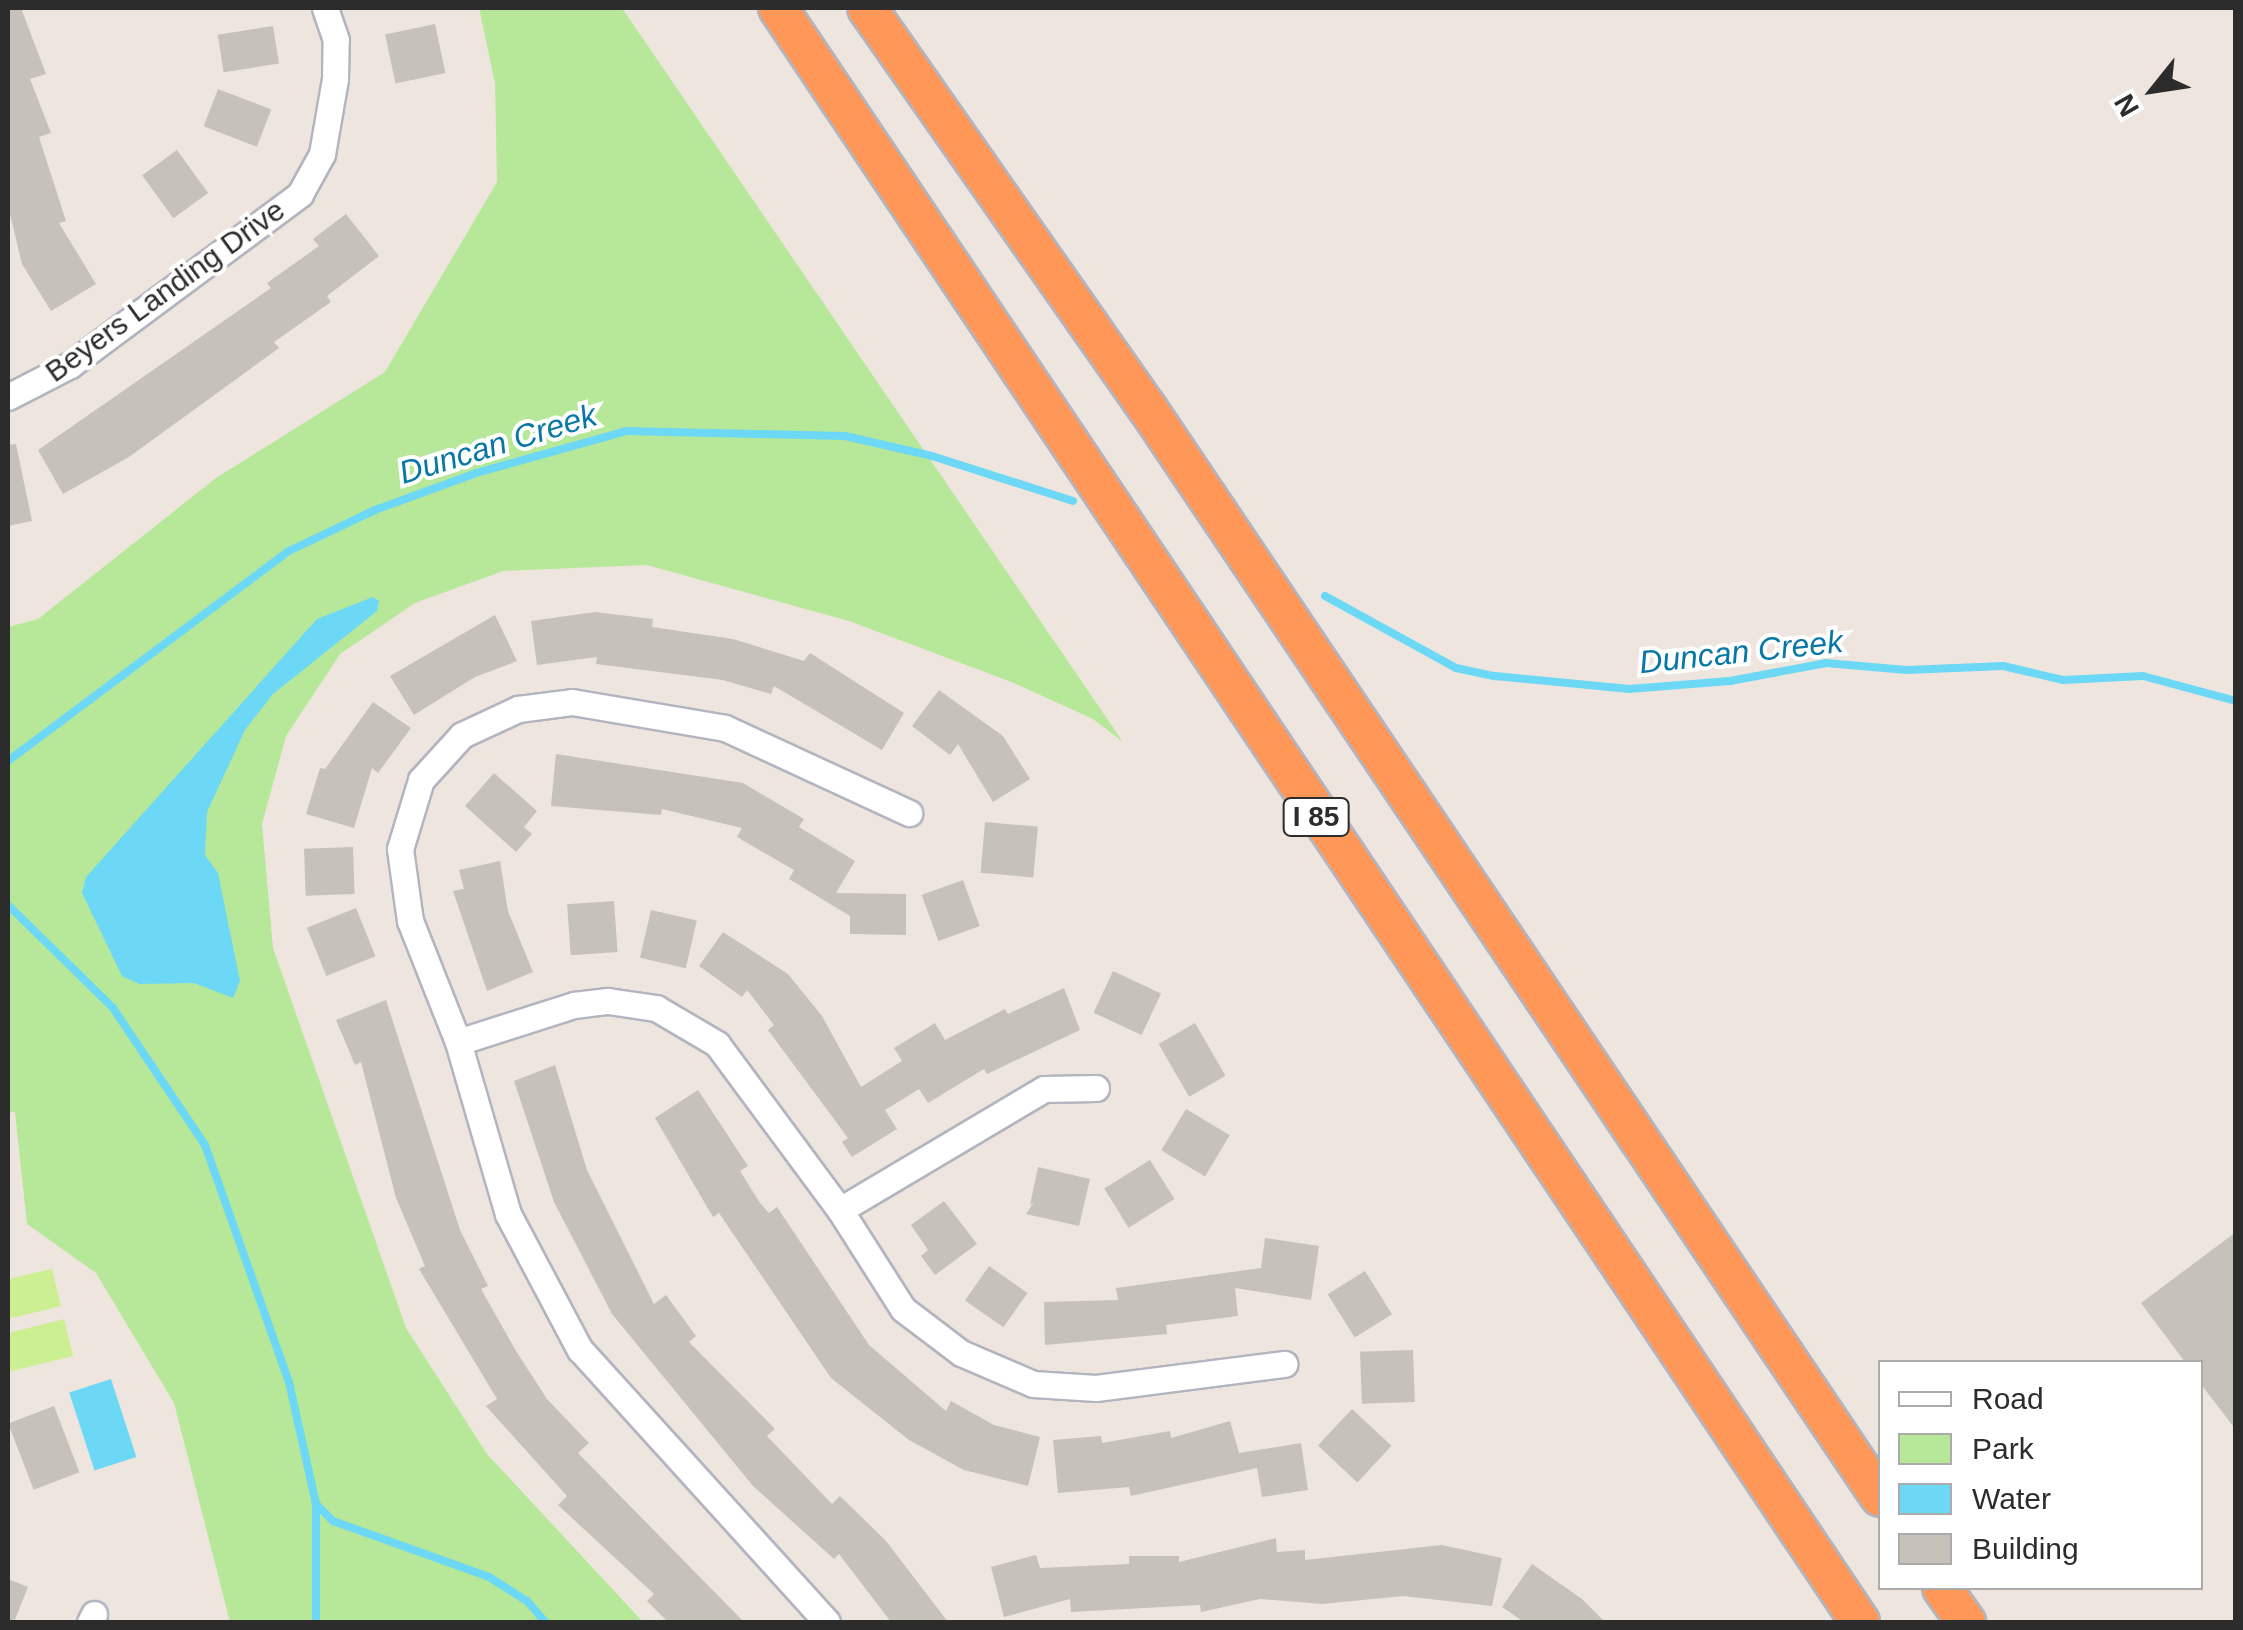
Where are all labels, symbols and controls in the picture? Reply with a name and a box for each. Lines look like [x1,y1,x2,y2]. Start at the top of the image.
north arrow [2103,40,2203,140]
text: N [2108,89,2145,122]
street label: Beyers Landing Drive [38,192,292,390]
water label: Duncan Creek [395,396,601,492]
water label: Duncan Creek [1637,622,1845,682]
road number: I 85 [1281,794,1351,840]
legend [1878,1360,2203,1590]
text: Road [1972,1382,2044,1415]
text: Park [1972,1432,2034,1465]
text: Water [1972,1482,2051,1515]
text: Building [1972,1532,2079,1565]

